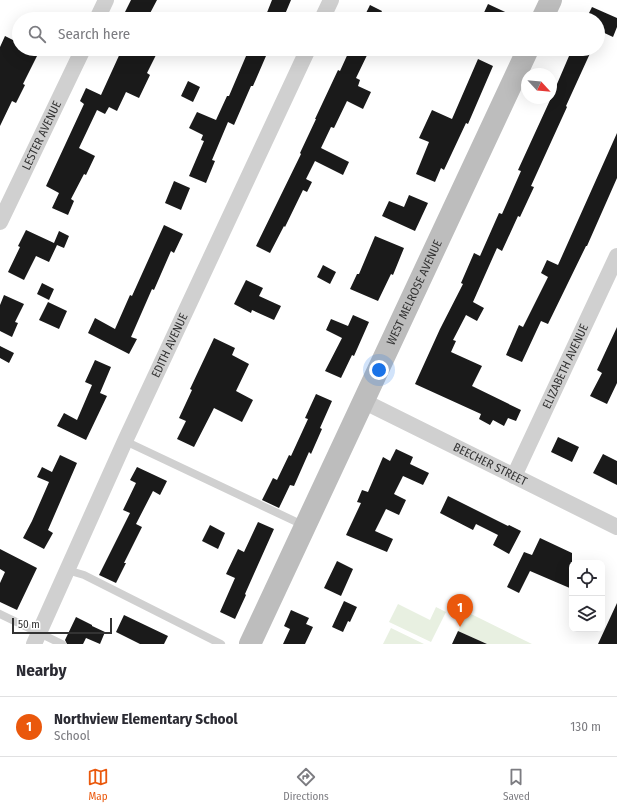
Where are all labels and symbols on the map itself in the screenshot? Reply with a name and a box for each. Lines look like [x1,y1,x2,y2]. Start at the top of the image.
north arrow [521,68,557,104]
street label: LESTER AVENUE [19,98,64,172]
street label: WEST MELROSE AVENUE [384,237,445,347]
street label: EDITH AVENUE [149,311,191,380]
street label: ELIZABETH AVENUE [539,322,591,411]
your location [369,360,389,380]
street label: BEECHER STREET [451,440,530,489]
pin: 1 [447,594,473,627]
scale bar [12,616,112,635]

